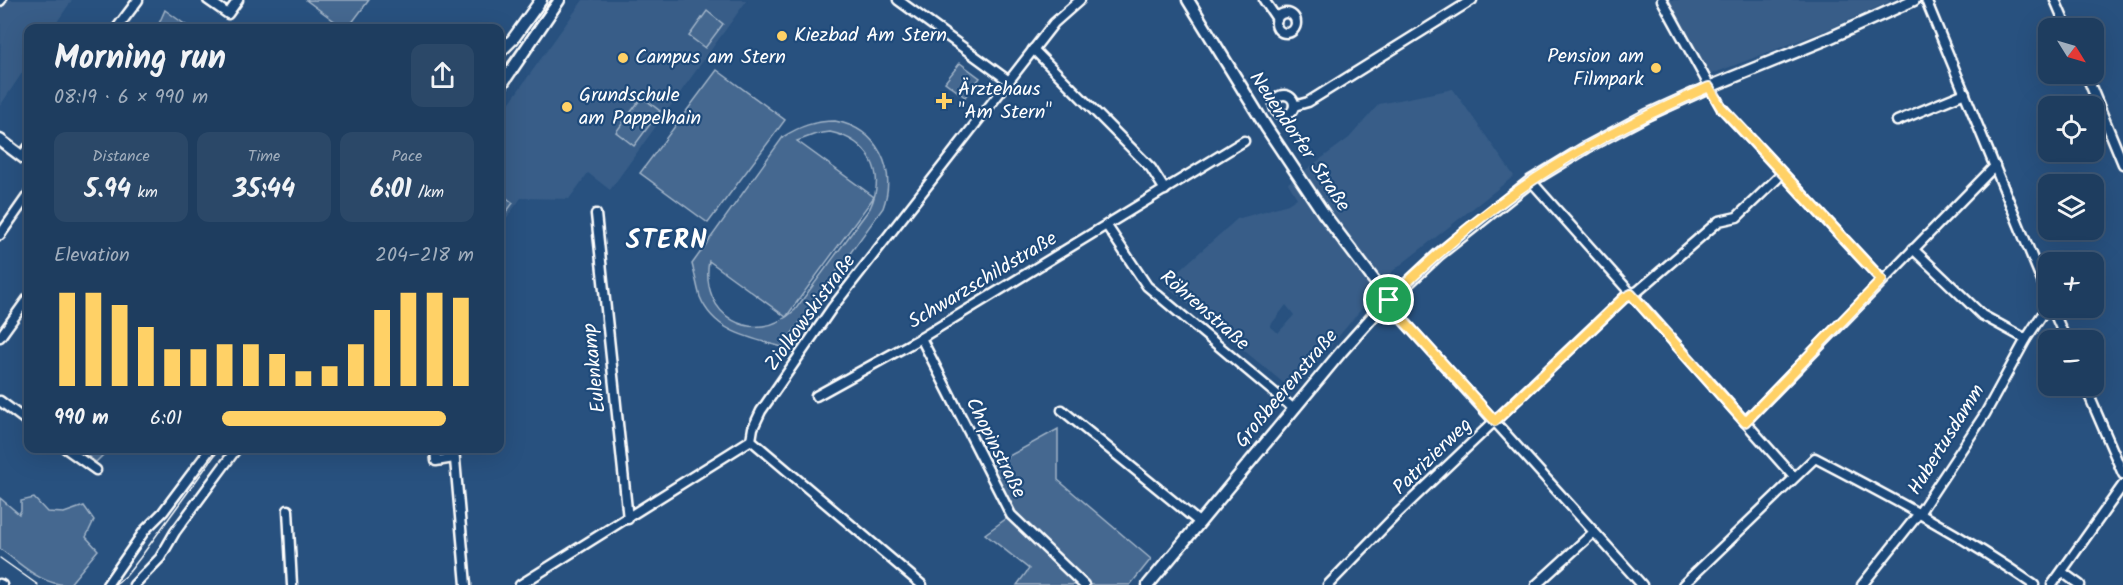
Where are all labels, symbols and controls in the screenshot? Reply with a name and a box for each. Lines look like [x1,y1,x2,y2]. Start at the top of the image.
north arrow [2038,18,2104,84]
map controls [2038,18,2104,396]
place label: Kiezbad Am Stern [794,20,947,52]
marker: Kiezbad Am Stern [775,29,789,43]
text: Morning run [54,33,226,86]
place label: Pension am Filmpark [1547,41,1645,96]
place label: Campus am Stern [635,42,786,74]
button: share [411,44,474,107]
marker: Campus am Stern [616,51,630,65]
marker: Pension am Filmpark [1649,61,1663,75]
street label: Neuendorfer Straße [1240,65,1358,219]
place label: Ärztehaus "Am Stern" [958,74,1052,129]
place label: Grundschule am Pappelhain [579,80,701,135]
text: 08:19 · 6 × 990 m [54,82,208,114]
marker: Ärztehaus "Am Stern" [935,92,953,110]
button: locate [2038,96,2104,162]
marker: Grundschule am Pappelhain [560,100,574,114]
text: Distance [92,144,150,169]
text: Time [248,144,280,169]
text: Pace [392,144,422,169]
text: 5.94 [84,169,131,211]
text: 35:44 [233,169,295,211]
text: 6:01 [370,169,412,211]
button: layers [2038,174,2104,240]
text: km [131,180,158,205]
text: /km [412,180,444,205]
district label: STERN [626,220,708,262]
street label: Schwarzschildstraße [902,224,1064,338]
text: Elevation [54,240,130,272]
text: 204–218 m [375,240,474,272]
street label: Ziolkowskistraße [757,248,865,378]
button: + [2038,252,2104,318]
street label: Röhrenstraße [1152,263,1256,359]
pin [1363,274,1414,325]
icon: arrive [1372,283,1405,316]
street label: Eulenkamp [574,321,616,414]
street label: Großbeerenstraße [1227,322,1347,456]
button: − [2038,330,2104,396]
street label: Hubertusdamm [1900,378,1994,502]
street label: Chopinstraße [956,392,1034,504]
text: 990 m [54,403,109,435]
text: 6:01 [150,403,182,435]
street label: Patrizierweg [1386,411,1480,503]

